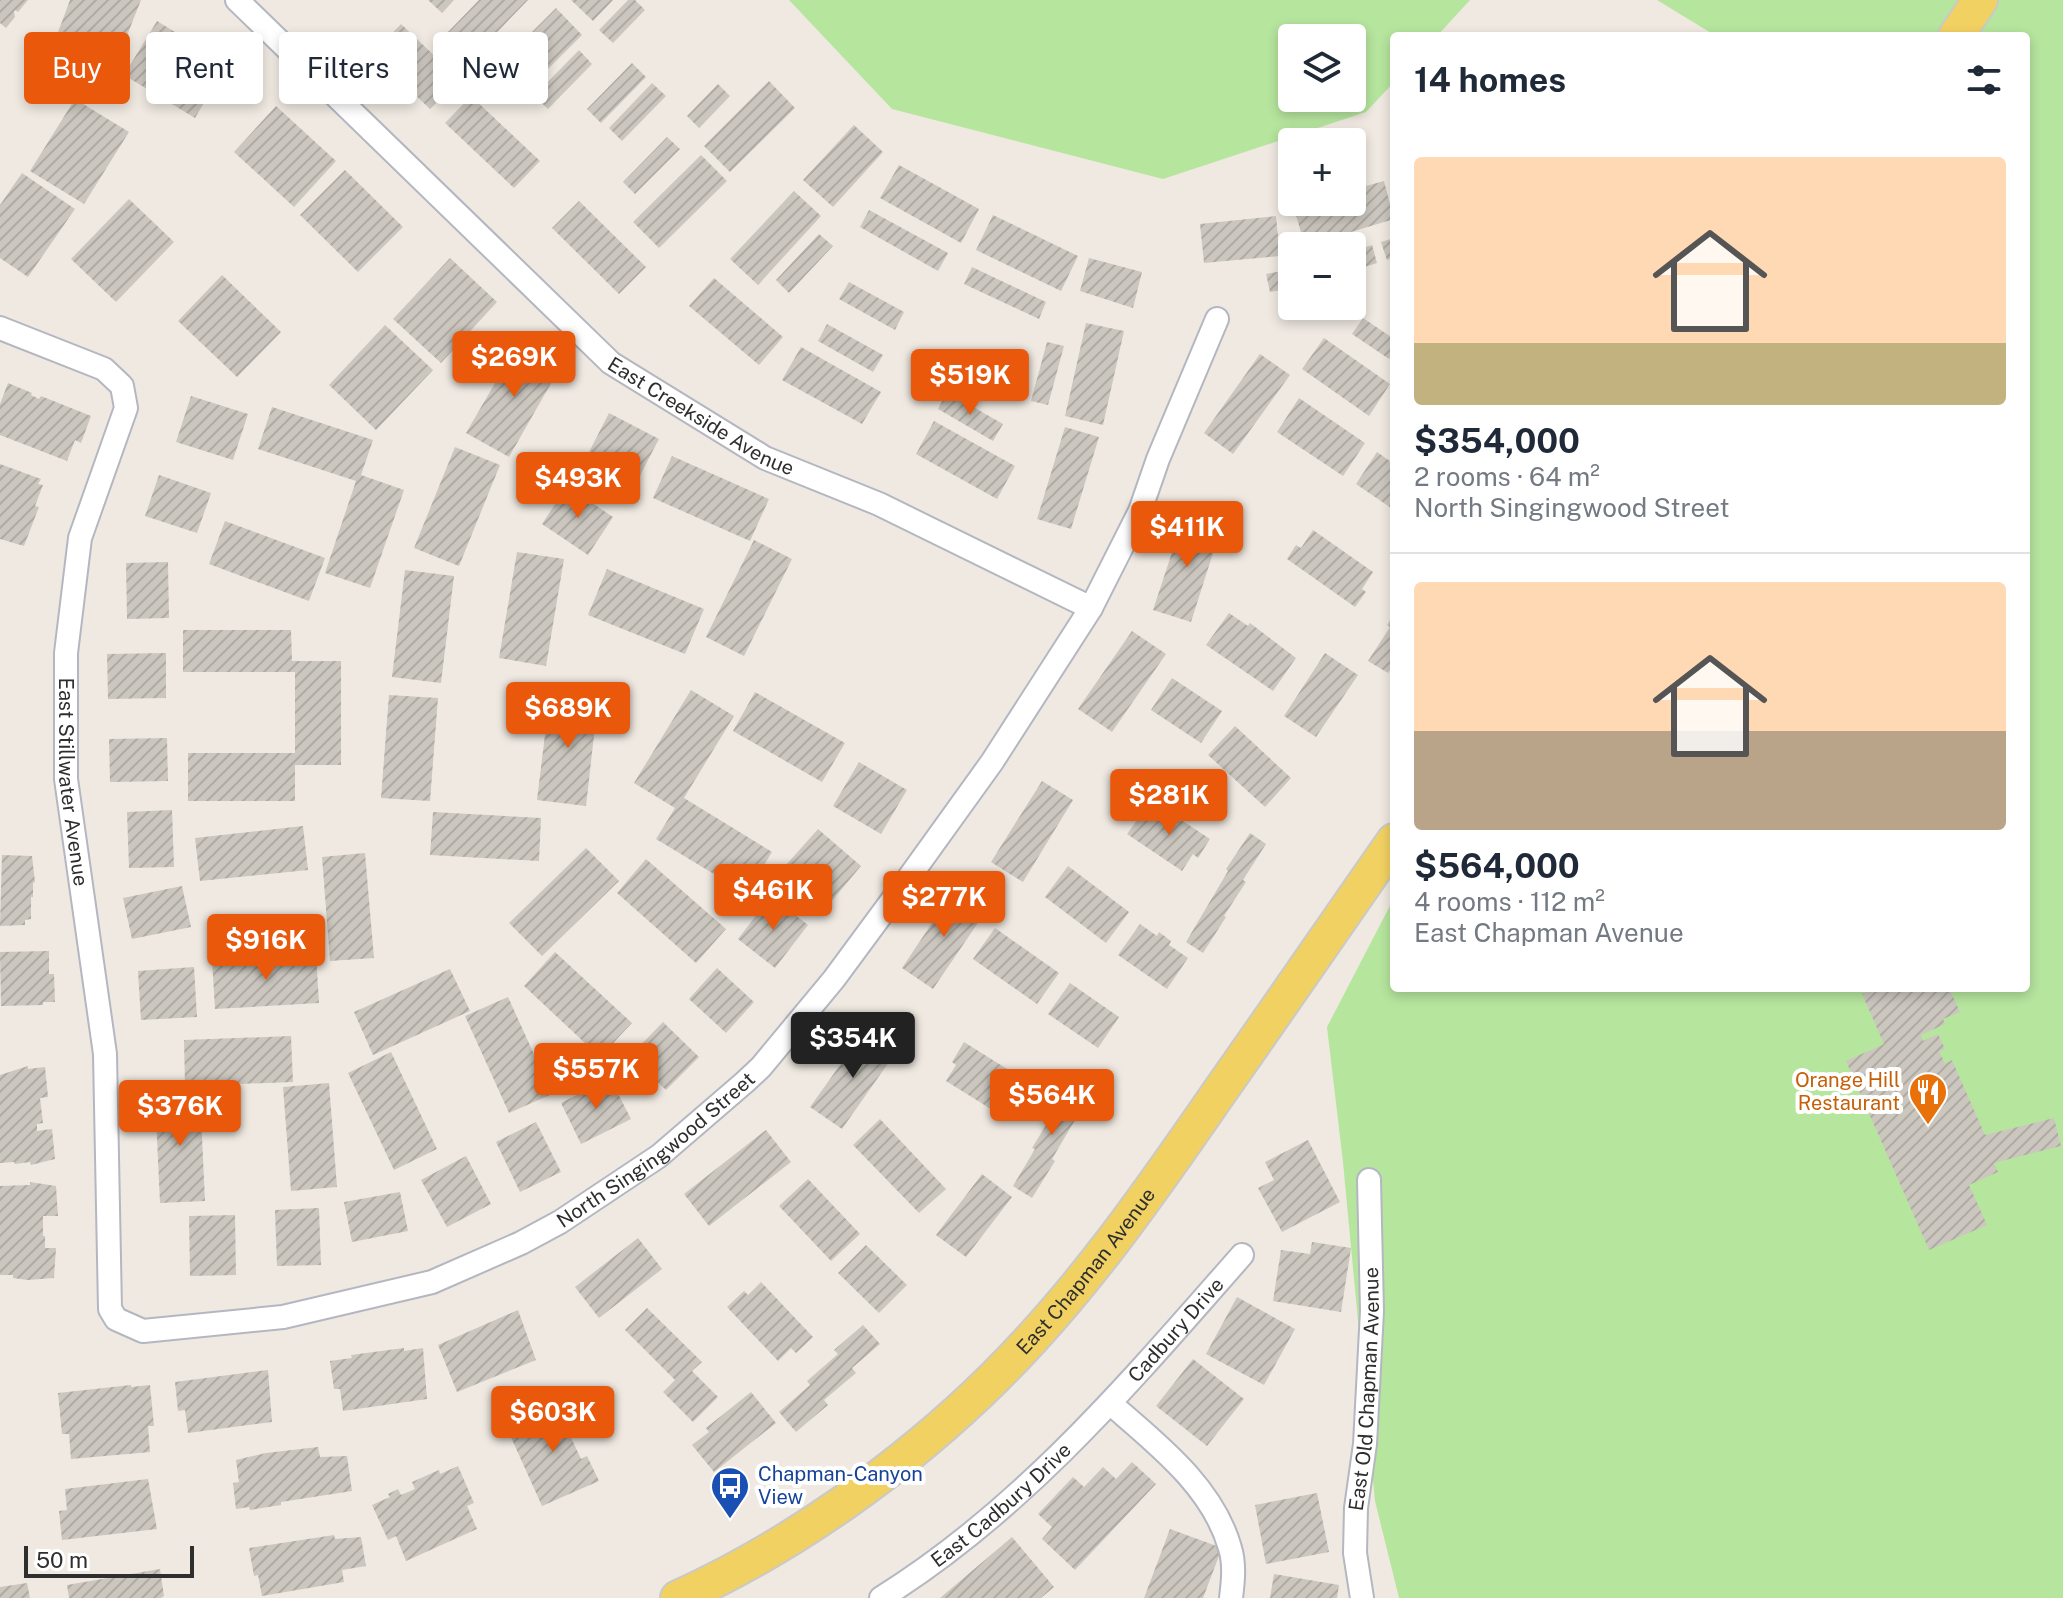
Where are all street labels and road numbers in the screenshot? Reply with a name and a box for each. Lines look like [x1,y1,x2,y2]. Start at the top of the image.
street label: East Creekside Avenue [603,352,798,480]
street label: East Stillwater Avenue [54,678,93,888]
street label: North Singingwood Street [552,1067,760,1233]
street label: East Chapman Avenue [1011,1183,1160,1360]
street label: East Old Chapman Avenue [1344,1267,1384,1512]
street label: Cadbury Drive [1123,1273,1229,1387]
street label: East Cadbury Drive [926,1438,1076,1572]

